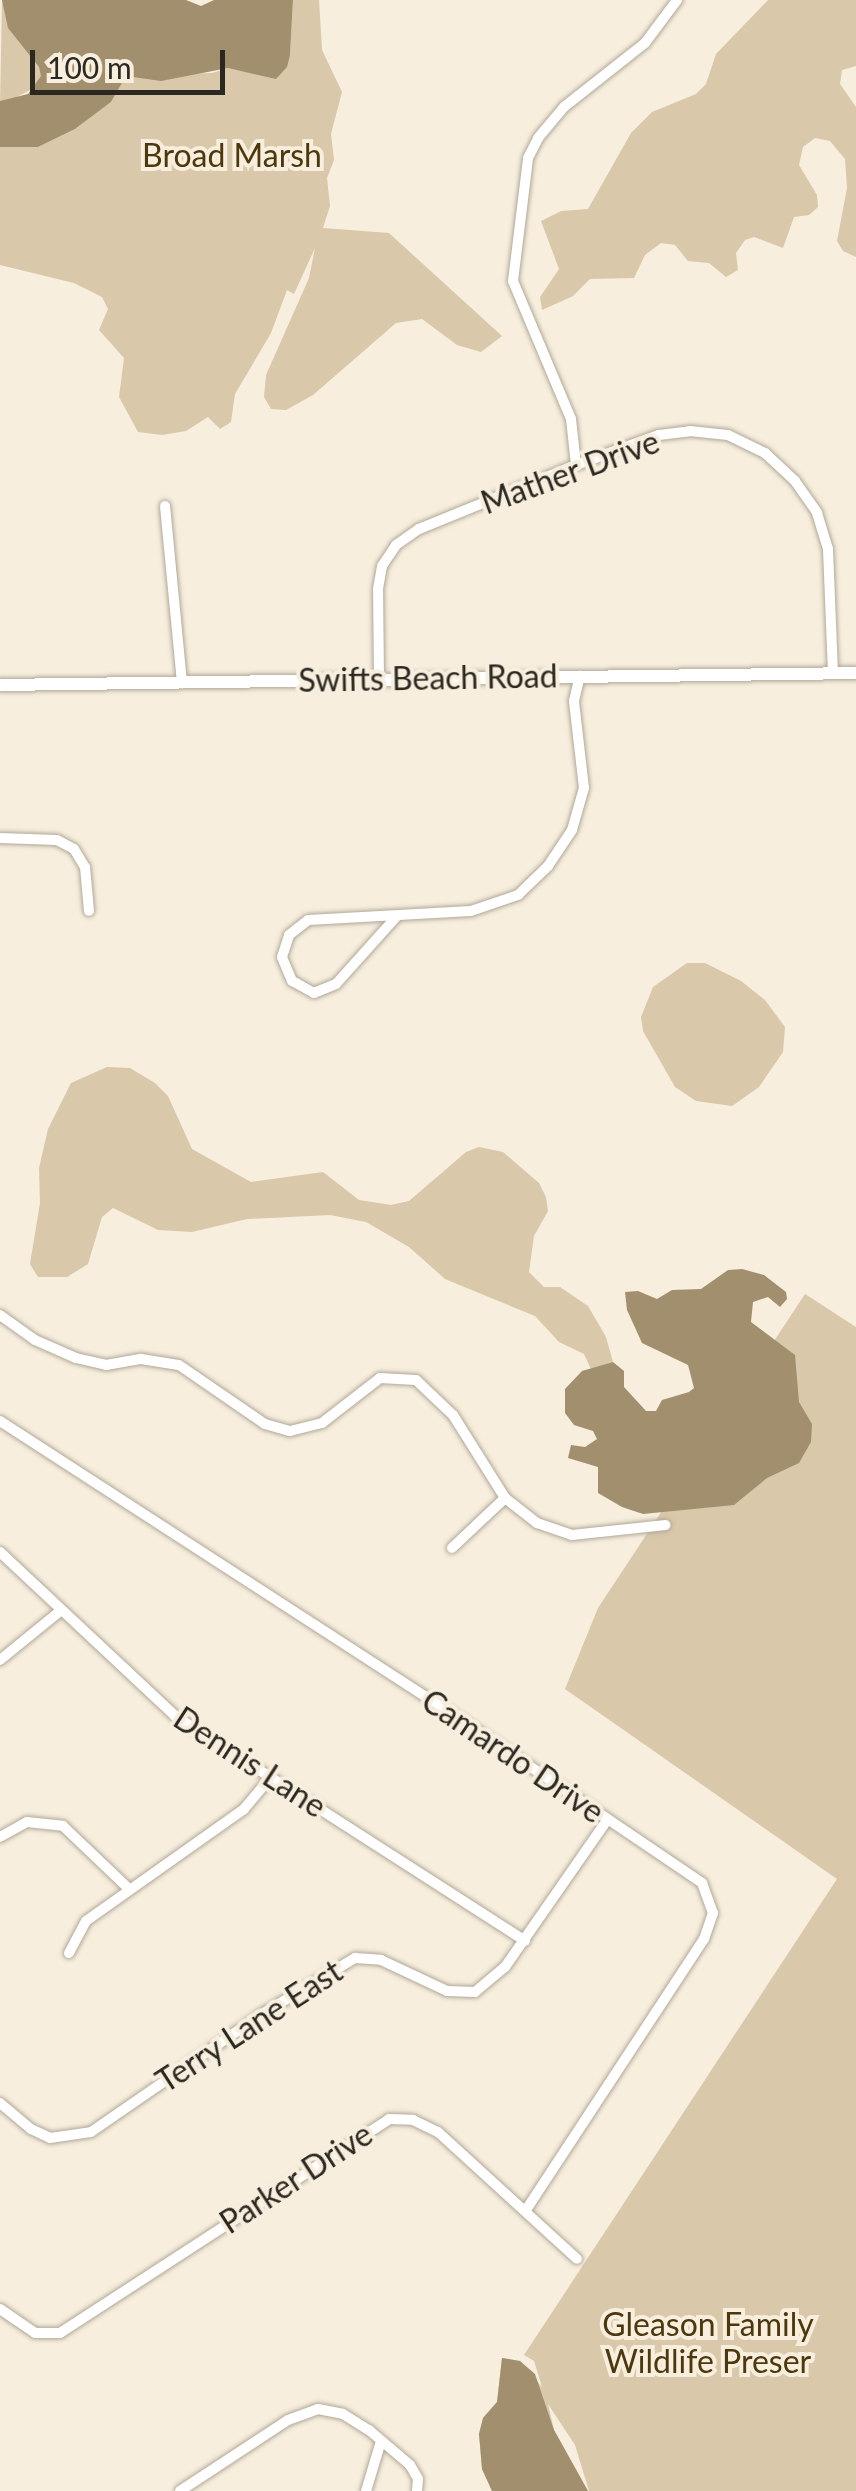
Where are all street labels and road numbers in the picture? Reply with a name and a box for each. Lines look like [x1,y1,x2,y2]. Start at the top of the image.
street label: Mather Drive [475,422,665,522]
street label: Swifts Beach Road [298,657,558,699]
street label: Camardo Drive [415,1681,611,1831]
street label: Dennis Lane [167,1699,333,1825]
street label: Terry Lane East [149,1951,349,2101]
street label: Parker Drive [212,2114,380,2242]

